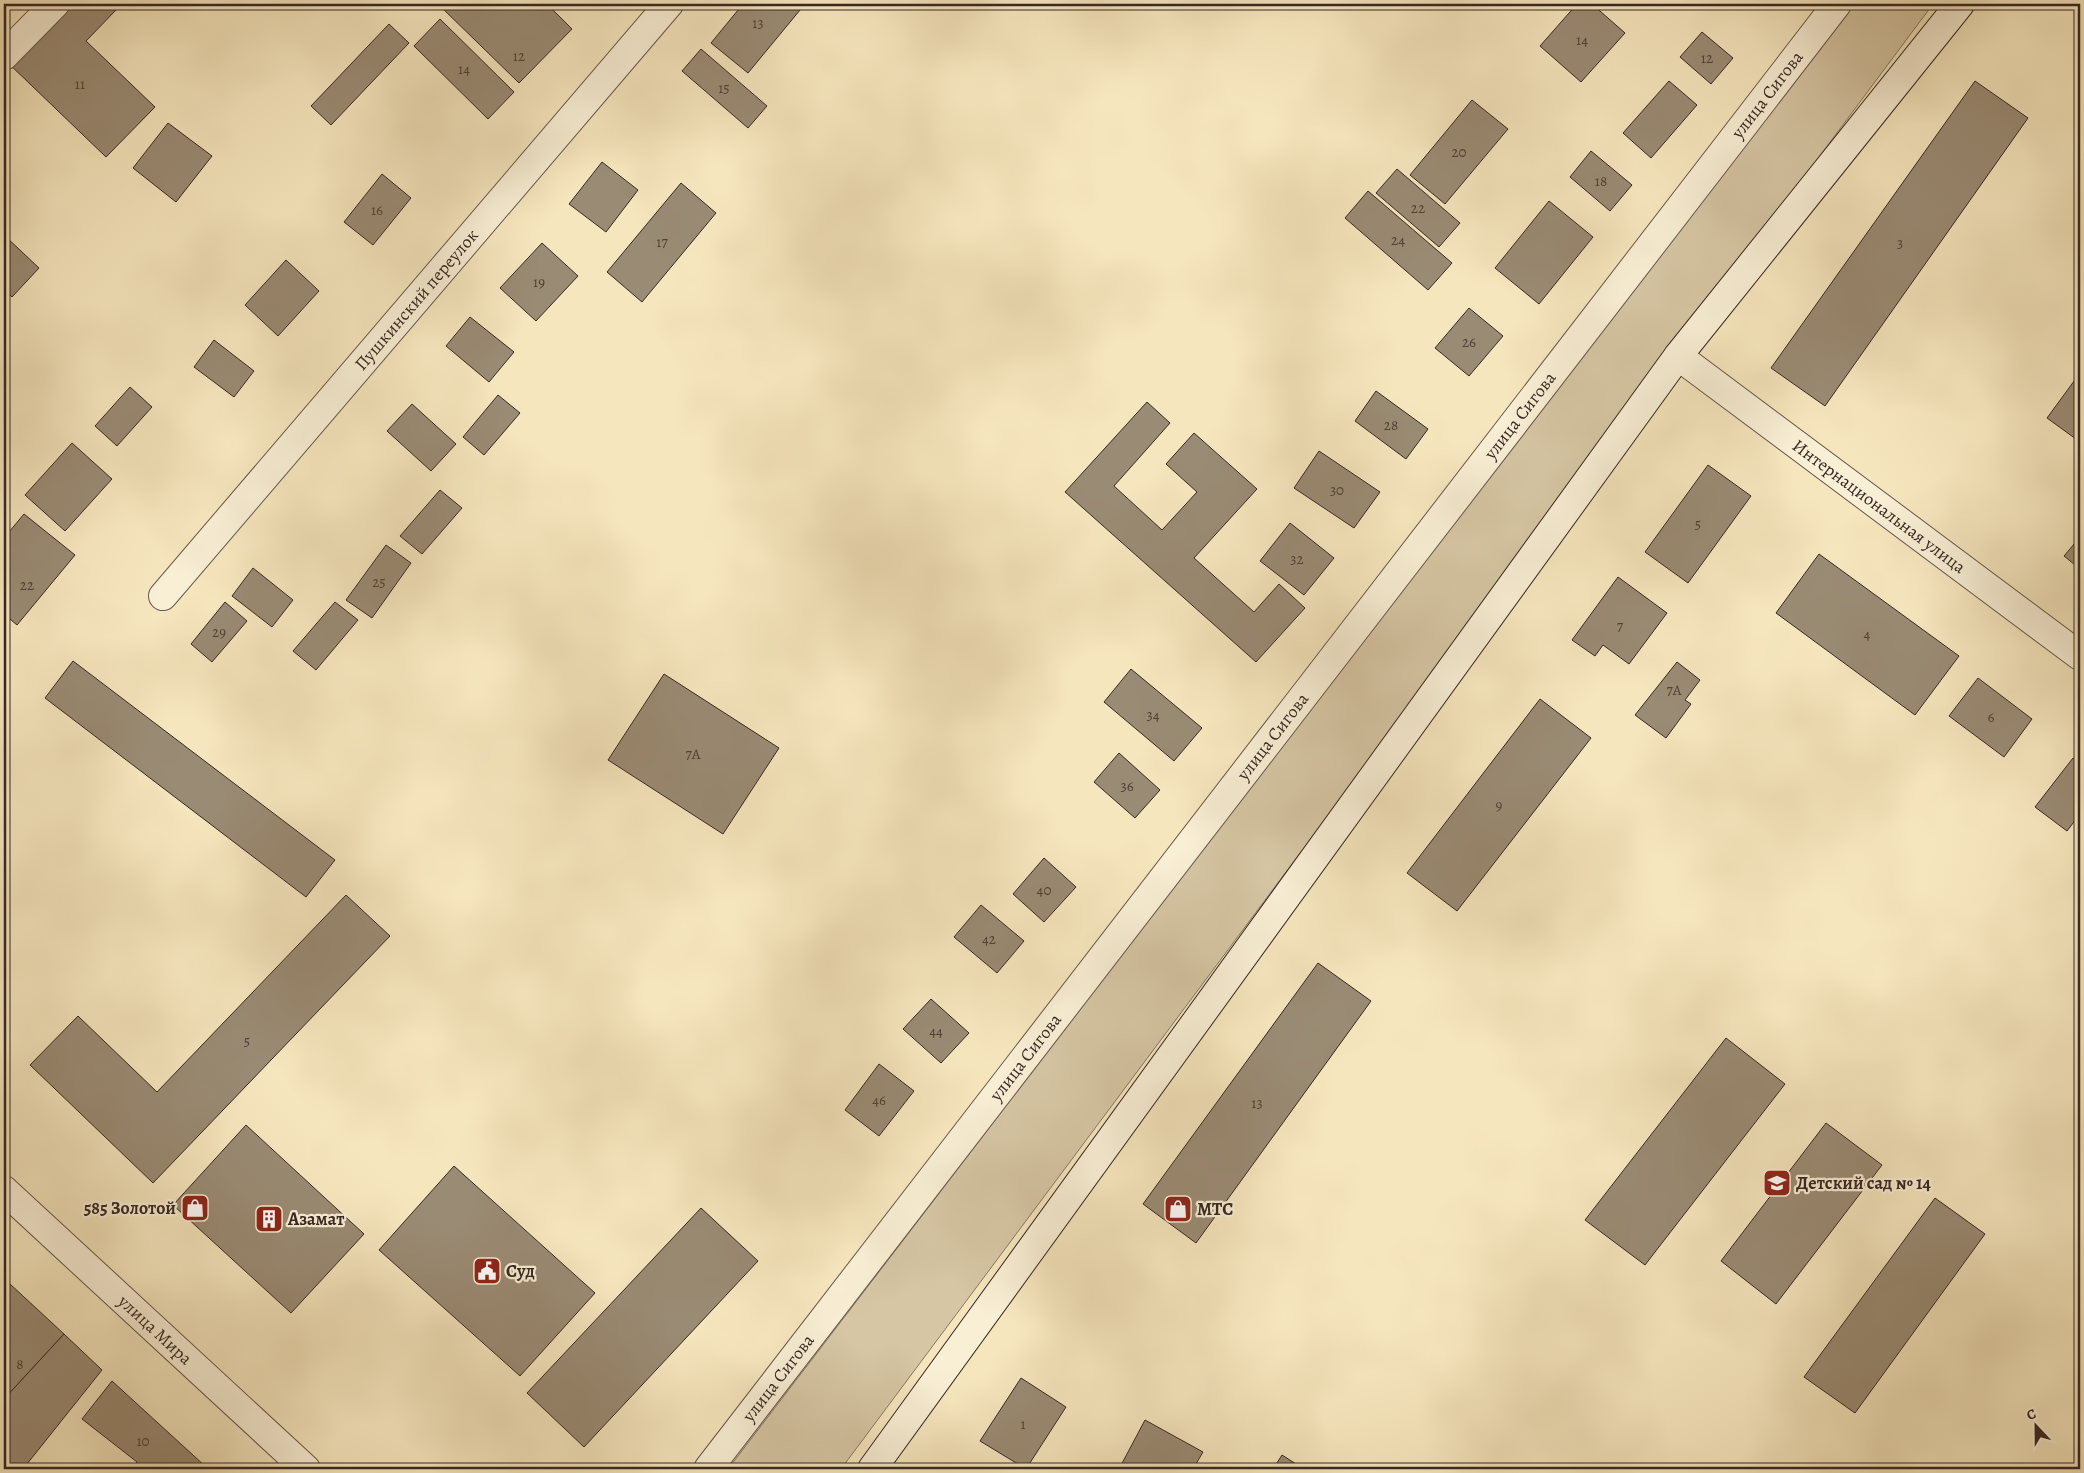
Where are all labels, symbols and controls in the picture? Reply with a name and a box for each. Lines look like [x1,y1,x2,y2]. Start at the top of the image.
house number: 13 [752,13,764,33]
house number: 14 [1576,30,1588,50]
street label: улица Сигова [1725,45,1809,144]
house number: 12 [513,46,525,66]
house number: 12 [1701,48,1713,68]
house number: 14 [458,59,470,79]
house number: 11 [75,74,85,94]
house number: 15 [718,78,730,98]
house number: 20 [1451,142,1467,162]
house number: 18 [1595,171,1607,191]
house number: 22 [1411,198,1425,218]
house number: 16 [371,200,383,220]
street label: Пушкинский переулок [349,224,484,375]
house number: 24 [1391,230,1405,250]
house number: 17 [656,232,668,252]
house number: 3 [1897,233,1903,253]
house number: 19 [533,272,545,292]
house number: 26 [1462,332,1476,352]
street label: улица Сигова [1478,366,1562,465]
house number: 28 [1384,415,1398,435]
street label: Интернациональная улица [1788,433,1971,579]
house number: 30 [1330,480,1344,500]
house number: 5 [1695,514,1701,534]
house number: 32 [1290,549,1304,569]
house number: 25 [372,572,386,592]
house number: 22 [20,575,34,595]
house number: 7 [1617,616,1624,636]
house number: 29 [212,622,226,642]
house number: 4 [1864,624,1871,644]
house number: 7А [1666,680,1682,700]
street label: улица Сигова [1231,687,1314,786]
house number: 34 [1146,705,1160,725]
house number: 6 [1988,707,1995,727]
house number: 7А [685,744,701,764]
house number: 36 [1120,776,1134,796]
house number: 9 [1496,795,1503,815]
house number: 40 [1037,880,1051,900]
house number: 42 [982,929,996,949]
street label: улица Сигова [983,1008,1067,1107]
house number: 44 [929,1021,943,1041]
house number: 5 [244,1031,250,1051]
house number: 46 [872,1090,886,1110]
house number: 13 [1251,1093,1263,1113]
school or university icon: Детский сад № 14 [1762,1168,1792,1198]
place label: Детский сад № 14 [1796,1171,1932,1195]
shop icon: 585 Золотой [180,1193,210,1223]
shop icon: МТС [1163,1194,1193,1224]
place label: 585 Золотой [84,1196,176,1220]
place label: МТС [1197,1197,1233,1221]
building icon: Азамат [254,1204,284,1234]
place label: Азамат [287,1207,345,1231]
public building icon: Суд [472,1256,502,1286]
place label: Суд [506,1259,535,1283]
street label: улица Мира [112,1289,198,1371]
street label: улица Сигова [736,1329,820,1427]
house number: 8 [16,1354,24,1374]
north arrow [2012,1400,2062,1450]
text: С [2024,1404,2039,1425]
house number: 1 [1020,1414,1026,1434]
house number: 10 [136,1431,150,1451]

